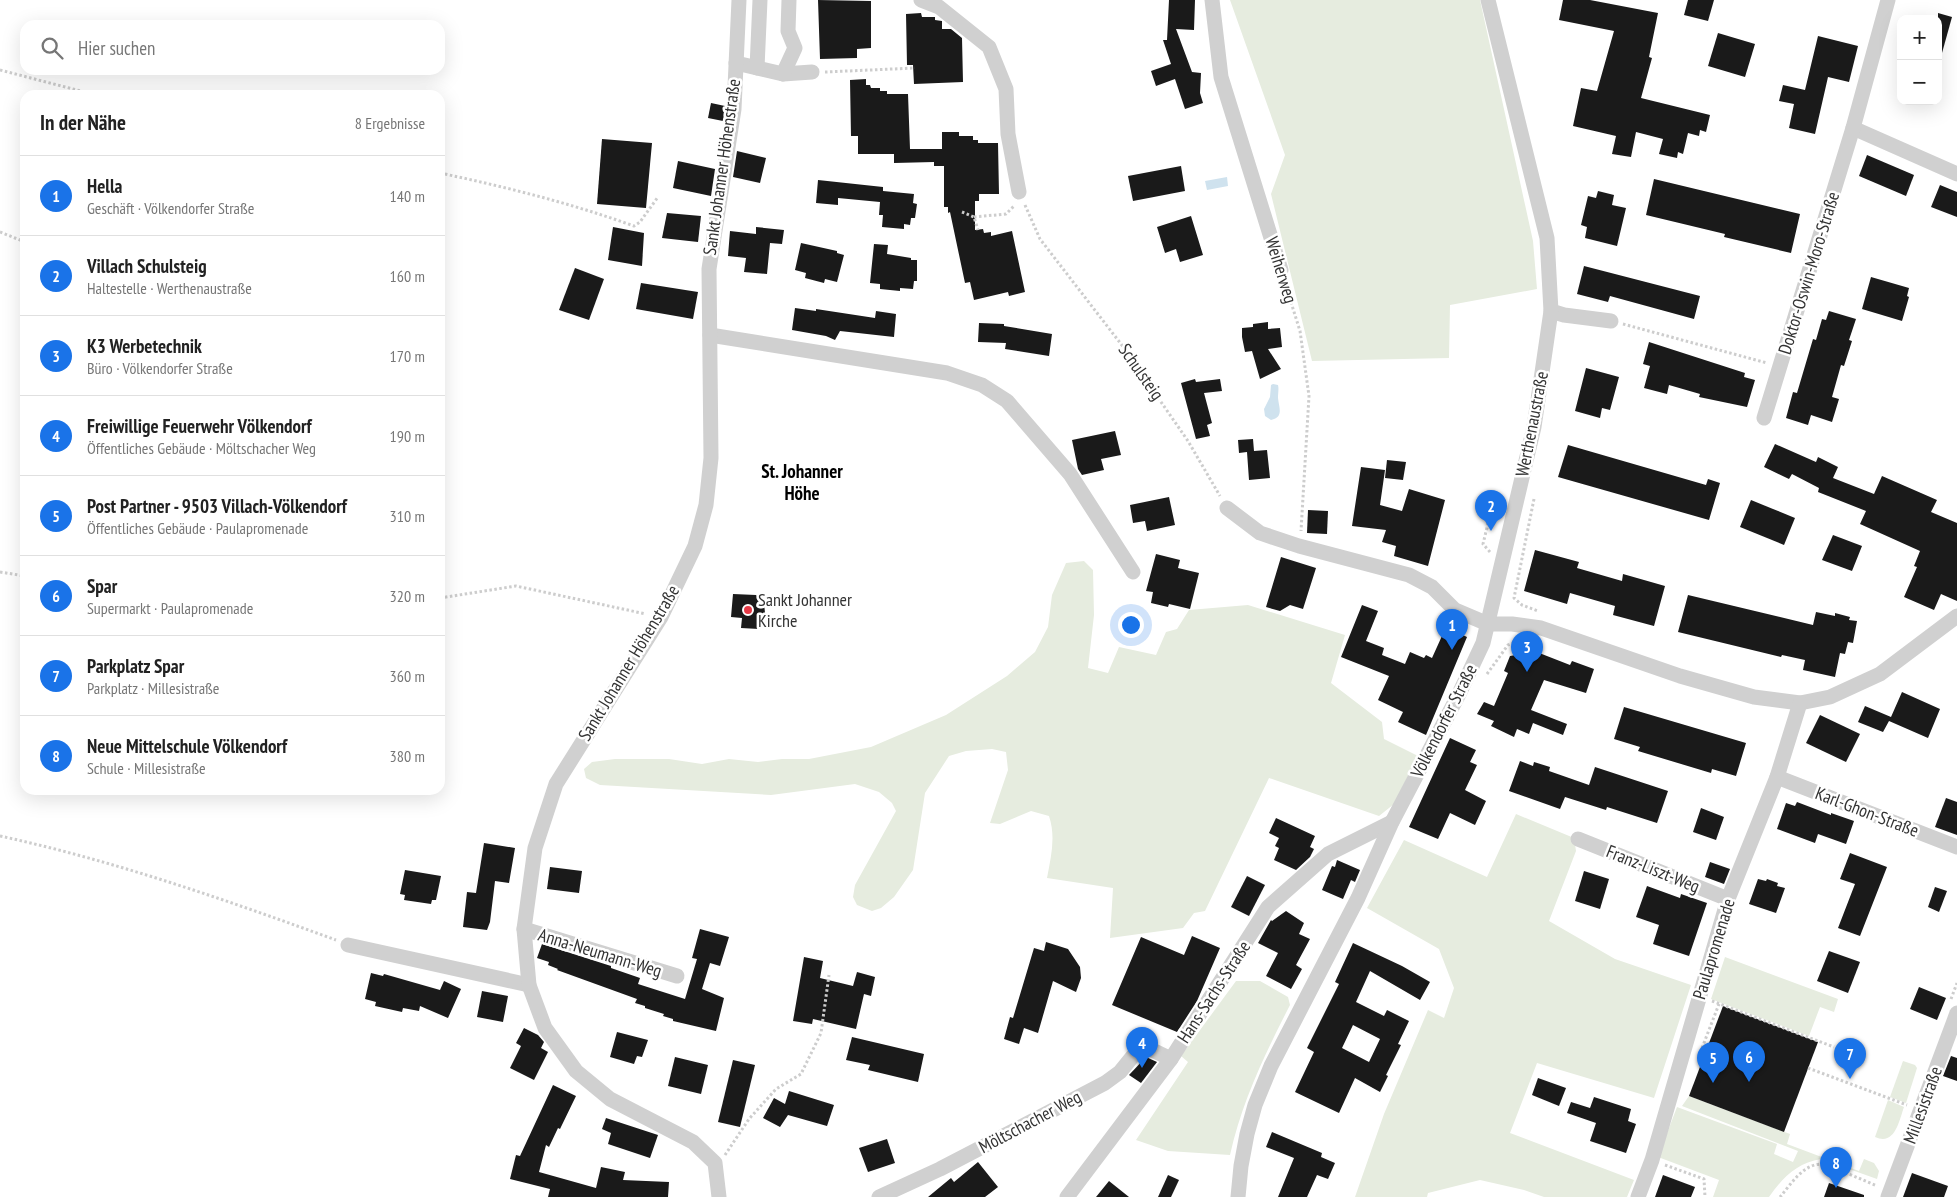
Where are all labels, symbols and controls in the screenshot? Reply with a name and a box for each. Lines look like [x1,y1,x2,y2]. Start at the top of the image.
map controls [1897,15,1942,105]
button: + [1897,15,1942,60]
search box [20,20,445,75]
icon: search [38,34,66,62]
text: Hier suchen [78,36,155,60]
button: − [1897,60,1942,105]
street label: Sankt Johanner Höhenstraße [698,77,745,257]
text: In der Nähe [40,109,126,136]
text: 8 Ergebnisse [355,113,425,133]
text: Hella [87,174,122,198]
text: 1 [52,186,60,206]
text: 140 m [390,186,425,206]
street label: Doktor-Oswin-Moro-Straße [1773,189,1844,357]
text: Geschäft · Völkendorfer Straße [87,198,254,218]
street label: Weiherweg [1260,234,1303,306]
text: Villach Schulsteig [87,254,207,278]
text: 2 [52,266,60,286]
text: 160 m [390,266,425,286]
text: Haltestelle · Werthenaustraße [87,278,252,298]
text: K3 Werbetechnik [87,334,202,358]
street label: Schulsteig [1114,339,1169,405]
text: 3 [52,346,60,366]
text: 170 m [390,346,425,366]
text: Büro · Völkendorfer Straße [87,358,233,378]
street label: Werthenaustraße [1510,369,1553,479]
text: Freiwillige Feuerwehr Völkendorf [87,414,312,438]
text: 4 [52,426,60,446]
text: 190 m [390,426,425,446]
text: Öffentliches Gebäude · Möltschacher Weg [87,438,316,458]
district label: St. Johanner Höhe [761,459,843,505]
pin: 2 [1475,490,1507,531]
text: Post Partner - 9503 Villach-Völkendorf [87,494,347,518]
text: 5 [52,506,60,526]
text: 310 m [390,506,425,526]
text: Öffentliches Gebäude · Paulapromenade [87,518,308,538]
text: Spar [87,574,117,598]
street label: Sankt Johanner Höhenstraße [573,581,684,745]
text: 6 [52,586,60,606]
text: 320 m [390,586,425,606]
place label: Sankt Johanner Kirche [758,588,852,632]
text: Supermarkt · Paulapromenade [87,598,253,618]
marker: Sankt Johanner Kirche [742,604,754,616]
pin: 1 [1436,609,1468,650]
your location [1118,612,1144,638]
pin: 3 [1511,631,1543,672]
text: Parkplatz Spar [87,654,184,678]
street label: Völkendorfer Straße [1405,660,1482,782]
text: 7 [52,666,60,686]
text: 360 m [390,666,425,686]
text: Parkplatz · Millesistraße [87,678,219,698]
text: Neue Mittelschule Völkendorf [87,734,287,758]
text: 8 [52,746,60,766]
text: 380 m [390,746,425,766]
text: Schule · Millesistraße [87,758,206,778]
street label: Karl-Ghon-Straße [1812,781,1922,842]
street label: Franz-Liszt-Weg [1603,839,1703,898]
street label: Paulapromenade [1687,896,1740,1002]
street label: Anna-Neumann-Weg [536,923,665,982]
street label: Hans-Sachs-Straße [1172,936,1255,1047]
pin: 4 [1126,1027,1158,1068]
pin: 7 [1834,1038,1866,1079]
pin: 6 [1733,1041,1765,1082]
pin: 5 [1697,1042,1729,1083]
street label: Millesistraße [1898,1063,1947,1147]
street label: Möltschacher Weg [975,1085,1085,1158]
pin: 8 [1820,1147,1852,1188]

